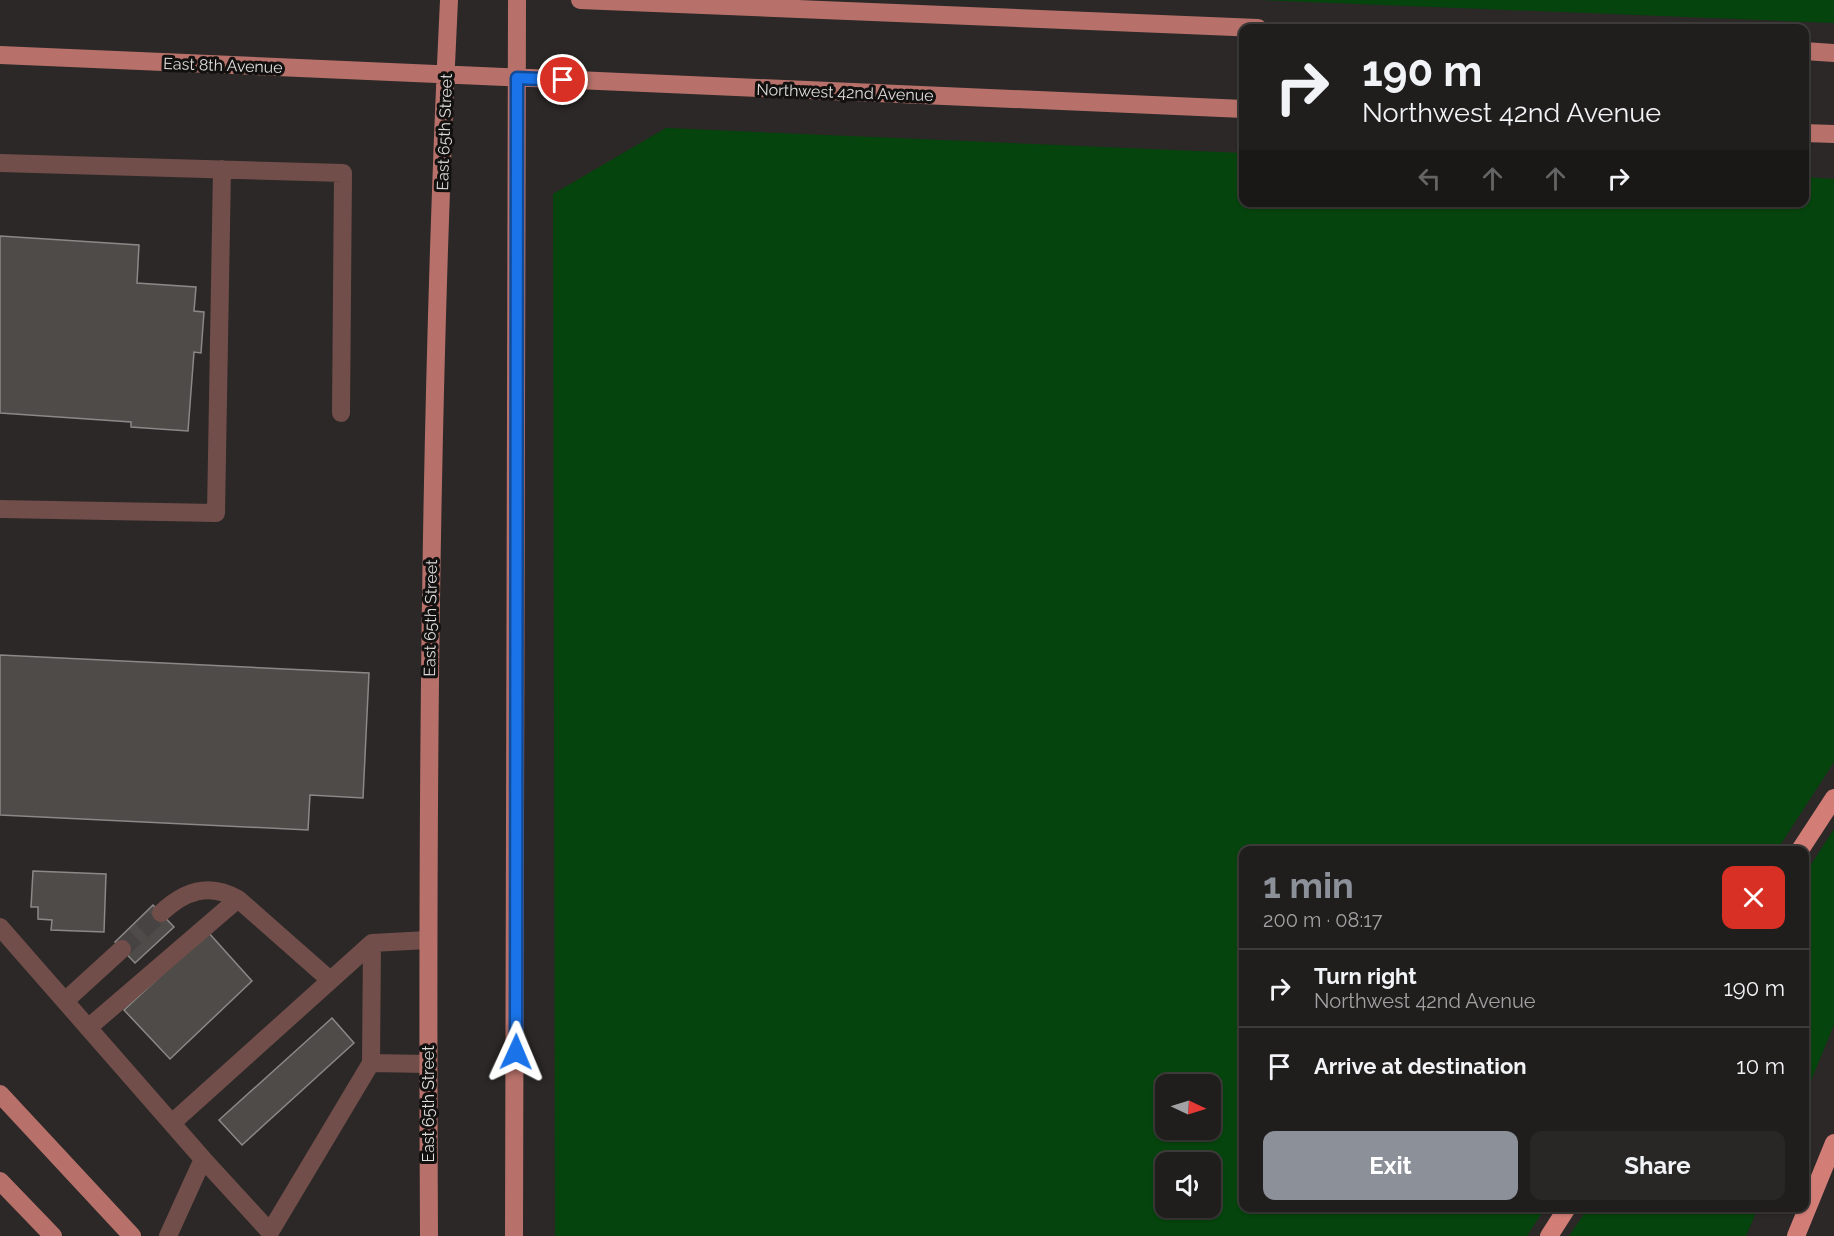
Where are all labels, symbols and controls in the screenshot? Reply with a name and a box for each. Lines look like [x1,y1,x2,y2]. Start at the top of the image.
text: 190 m [1362,47,1482,96]
icon: right [1263,48,1341,126]
street label: East 8th Avenue [163,54,283,77]
pin [537,54,588,105]
icon: arrive [546,63,579,96]
street label: East 65th Street [433,73,456,191]
street label: Northwest 42nd Avenue [756,80,934,105]
text: Northwest 42nd Avenue [1362,97,1661,128]
icon: left [1413,162,1446,195]
icon: ahead [1476,162,1509,195]
icon: ahead [1539,162,1572,195]
icon: right [1602,162,1635,195]
street label: East 65th Street [420,559,441,677]
text: 1 min [1263,864,1354,906]
button: close [1722,866,1785,929]
text: 200 m · 08:17 [1263,908,1382,932]
text: Turn right [1314,963,1417,989]
icon: right [1263,972,1296,1005]
text: 190 m [1723,975,1785,1001]
text: Northwest 42nd Avenue [1314,989,1536,1013]
position arrow [484,1020,548,1084]
street label: East 65th Street [419,1045,438,1163]
icon: arrive [1263,1050,1296,1083]
text: Arrive at destination [1314,1053,1527,1079]
text: 10 m [1736,1053,1785,1079]
north arrow [1155,1074,1221,1140]
map controls [1155,1074,1221,1218]
button: Exit [1263,1131,1518,1200]
button: Share [1530,1131,1785,1200]
button: sound [1155,1152,1221,1218]

